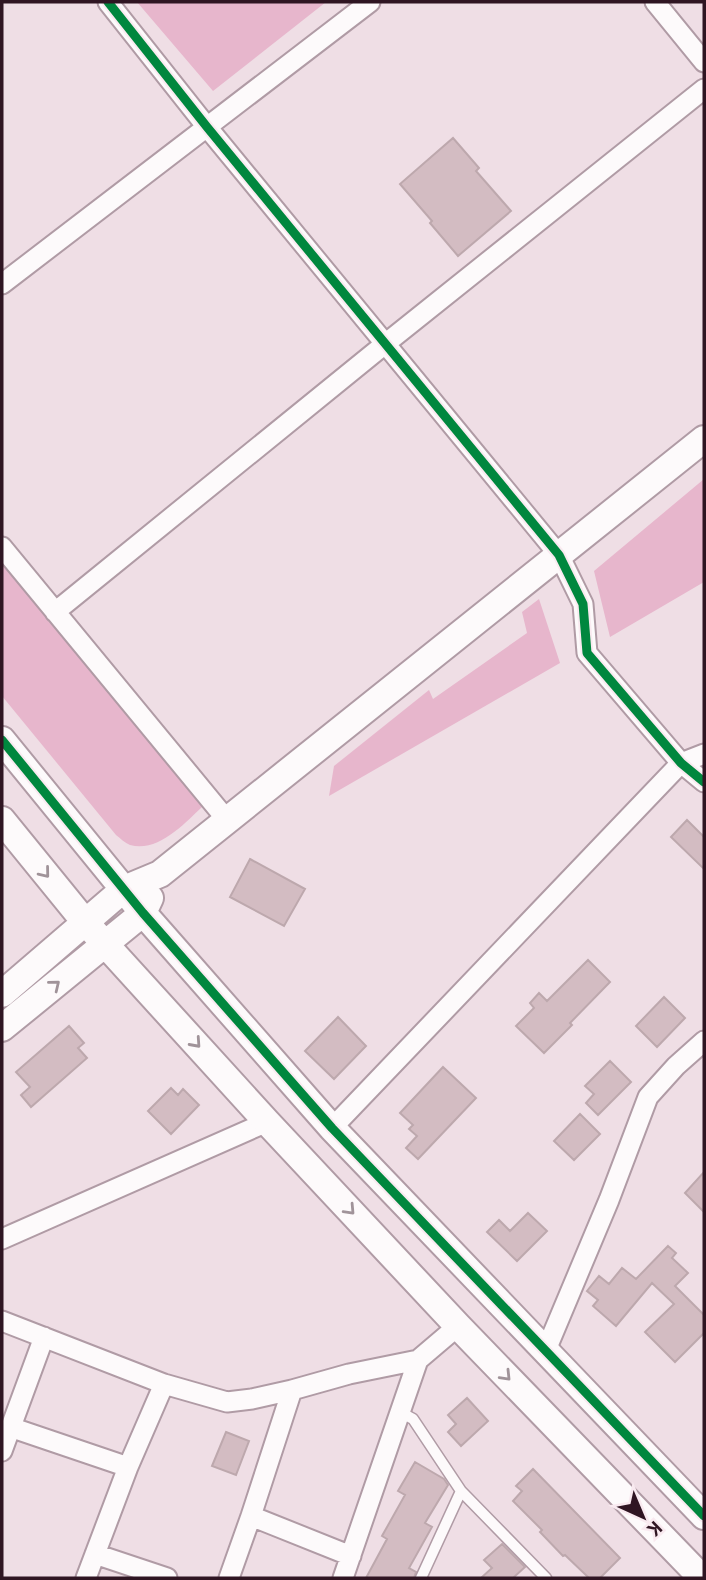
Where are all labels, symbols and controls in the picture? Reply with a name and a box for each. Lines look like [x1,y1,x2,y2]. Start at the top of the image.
one-way arrow [37,864,49,877]
one-way arrow [46,981,59,993]
one-way arrow [187,1035,200,1048]
one-way arrow [342,1202,354,1215]
one-way arrow [498,1367,511,1380]
north arrow [608,1482,678,1552]
text: K [642,1517,667,1542]

